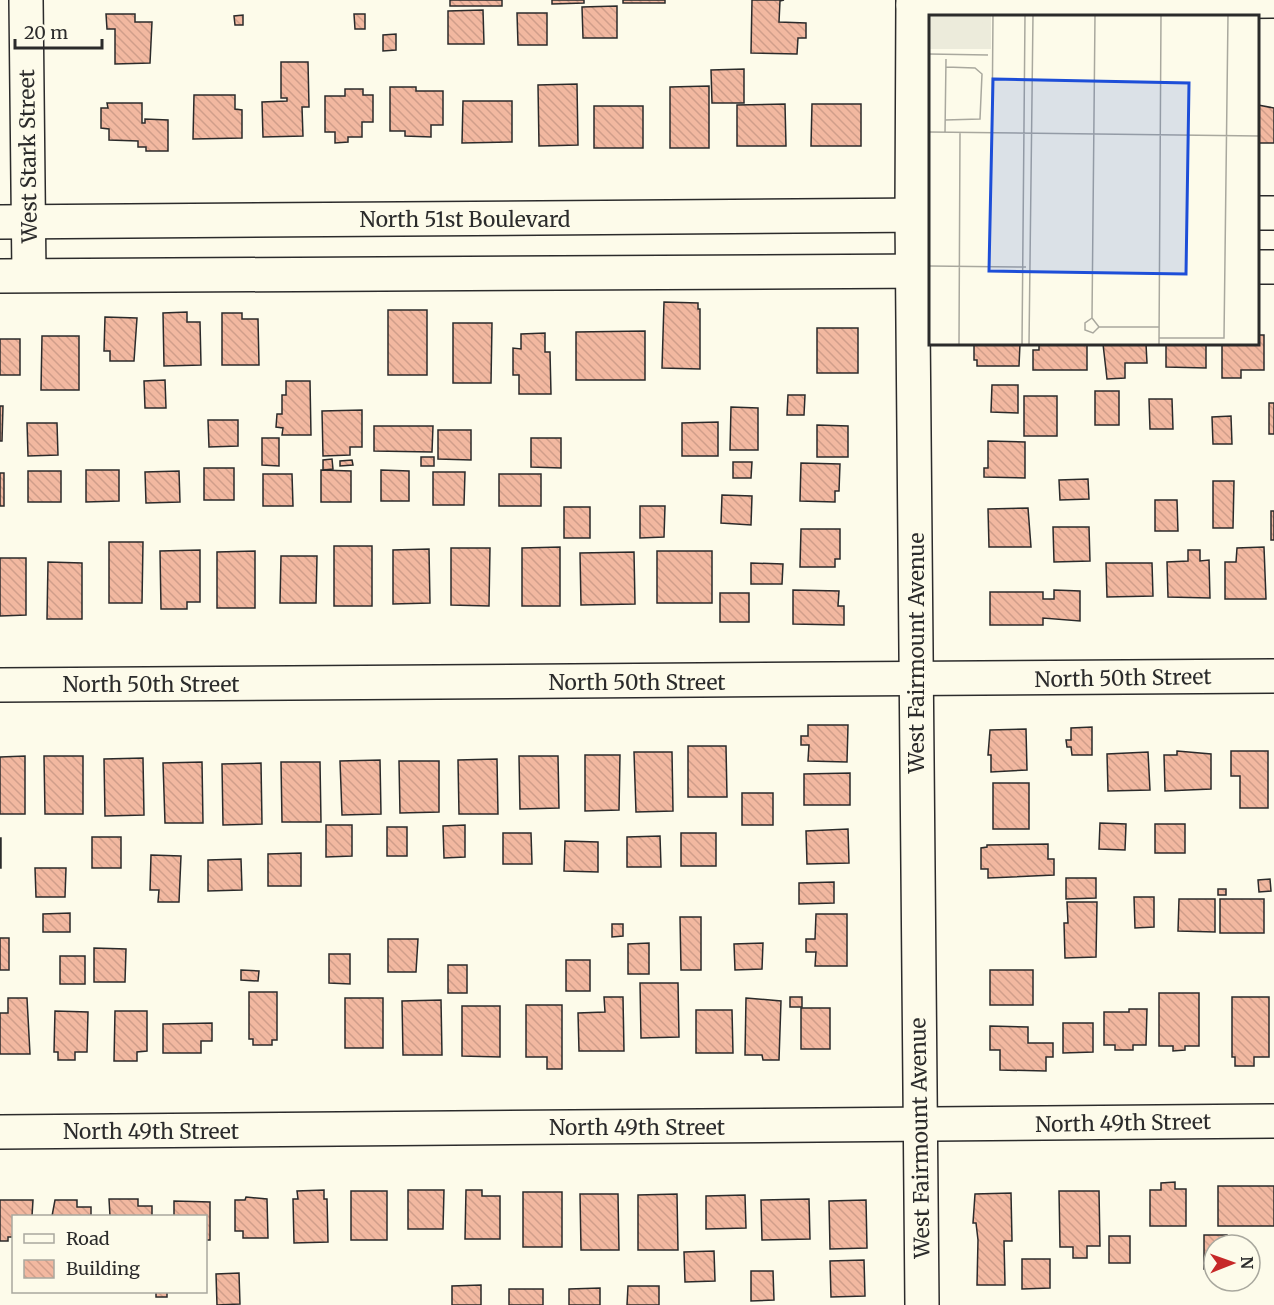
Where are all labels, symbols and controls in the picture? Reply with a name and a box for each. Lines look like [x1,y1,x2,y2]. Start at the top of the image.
scale bar [15,12,102,50]
inset map [929,15,1259,345]
text: 20 m [24,21,68,44]
street label: West Stark Street [13,69,43,244]
street label: North 51st Boulevard [360,206,571,233]
street label: West Fairmount Avenue [903,533,930,774]
street label: North 50th Street [1034,663,1212,693]
street label: North 50th Street [548,669,726,696]
street label: North 50th Street [62,671,240,698]
street label: West Fairmount Avenue [904,1017,936,1260]
street label: North 49th Street [1035,1108,1211,1138]
street label: North 49th Street [549,1114,725,1141]
street label: North 49th Street [63,1118,239,1145]
legend [12,1215,207,1293]
text: Road [66,1227,110,1250]
north arrow [1202,1233,1262,1293]
text: N [1237,1256,1257,1270]
text: Building [66,1257,140,1280]

